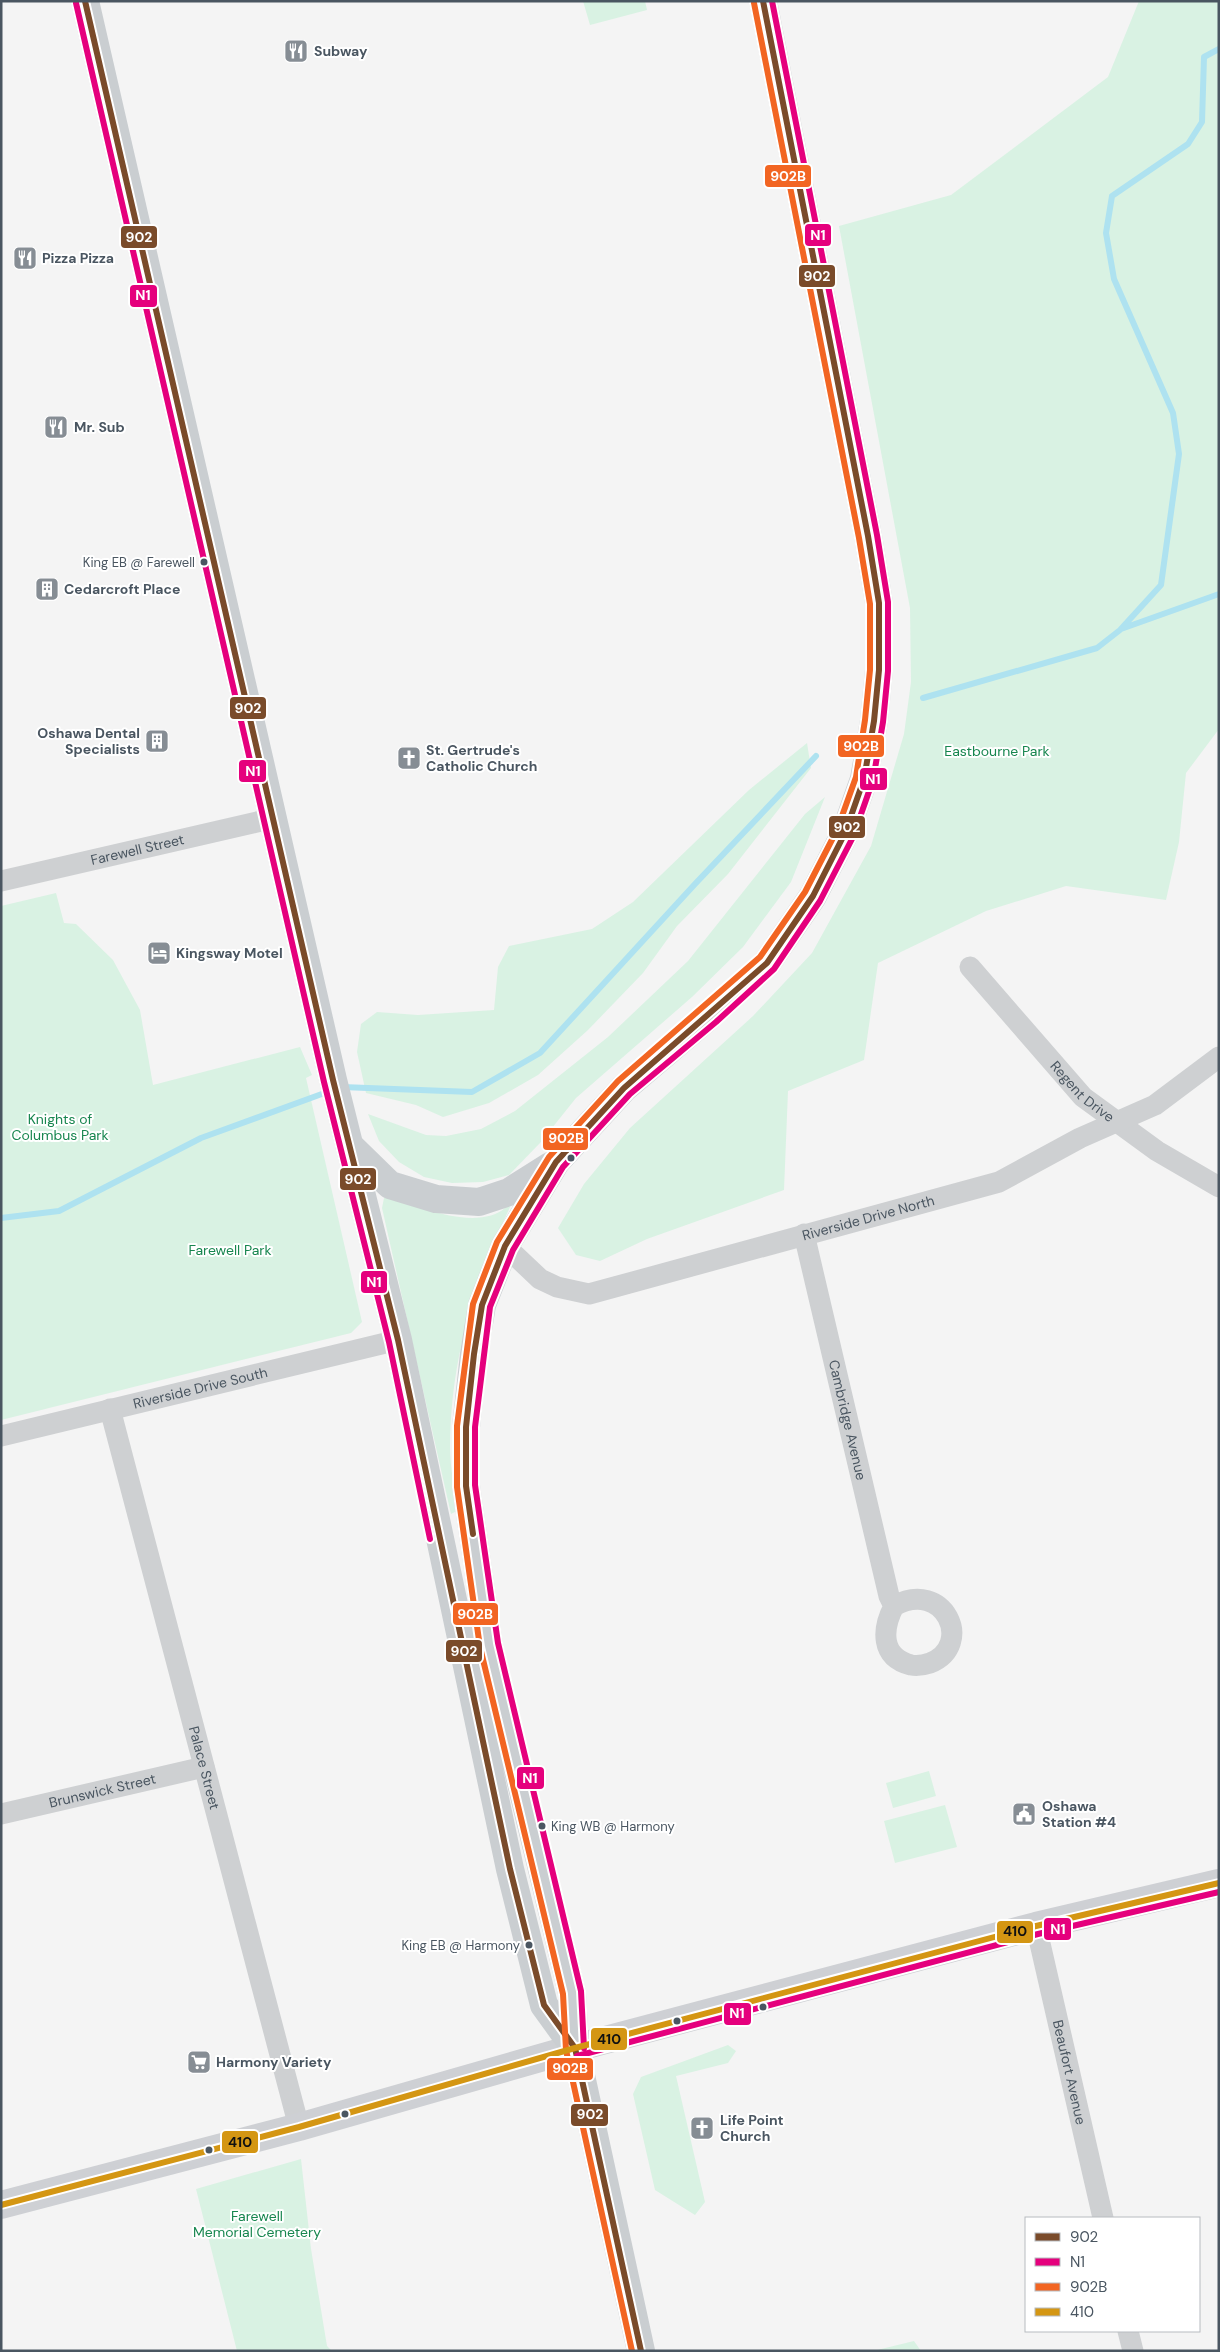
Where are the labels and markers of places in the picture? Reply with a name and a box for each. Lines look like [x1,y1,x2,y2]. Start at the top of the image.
restaurant icon: Subway [283,38,309,64]
place label: Subway [314,42,368,60]
restaurant icon: Pizza Pizza [12,245,38,271]
place label: Pizza Pizza [42,249,114,267]
restaurant icon: Mr. Sub [43,414,69,440]
place label: Mr. Sub [74,418,125,436]
place label: King EB @ Farewell [83,554,195,571]
marker: King EB @ Farewell [199,557,209,567]
building icon: Cedarcroft Place [34,576,60,602]
place label: Cedarcroft Place [64,580,180,598]
place label: Oshawa Dental Specialists [37,724,140,758]
building icon: Oshawa Dental Specialists [144,728,170,754]
place label: St. Gertrude's Catholic Church [426,741,537,775]
church icon: St. Gertrude's Catholic Church [396,745,422,771]
hotel icon: Kingsway Motel [146,940,172,966]
place label: Kingsway Motel [176,944,283,962]
unlabelled marker [566,1153,576,1163]
place label: Oshawa Station #4 [1042,1797,1116,1831]
public building icon: Oshawa Station #4 [1011,1801,1037,1827]
place label: King WB @ Harmony [551,1818,675,1835]
marker: King WB @ Harmony [537,1821,547,1831]
place label: King EB @ Harmony [401,1937,520,1954]
marker: King EB @ Harmony [524,1940,534,1950]
unlabelled marker [758,2002,768,2012]
unlabelled marker [672,2016,682,2026]
supermarket icon: Harmony Variety [186,2049,212,2075]
place label: Harmony Variety [216,2053,332,2071]
unlabelled marker [340,2109,350,2119]
place label: Life Point Church [720,2111,784,2145]
church icon: Life Point Church [689,2115,715,2141]
unlabelled marker [204,2145,214,2155]

